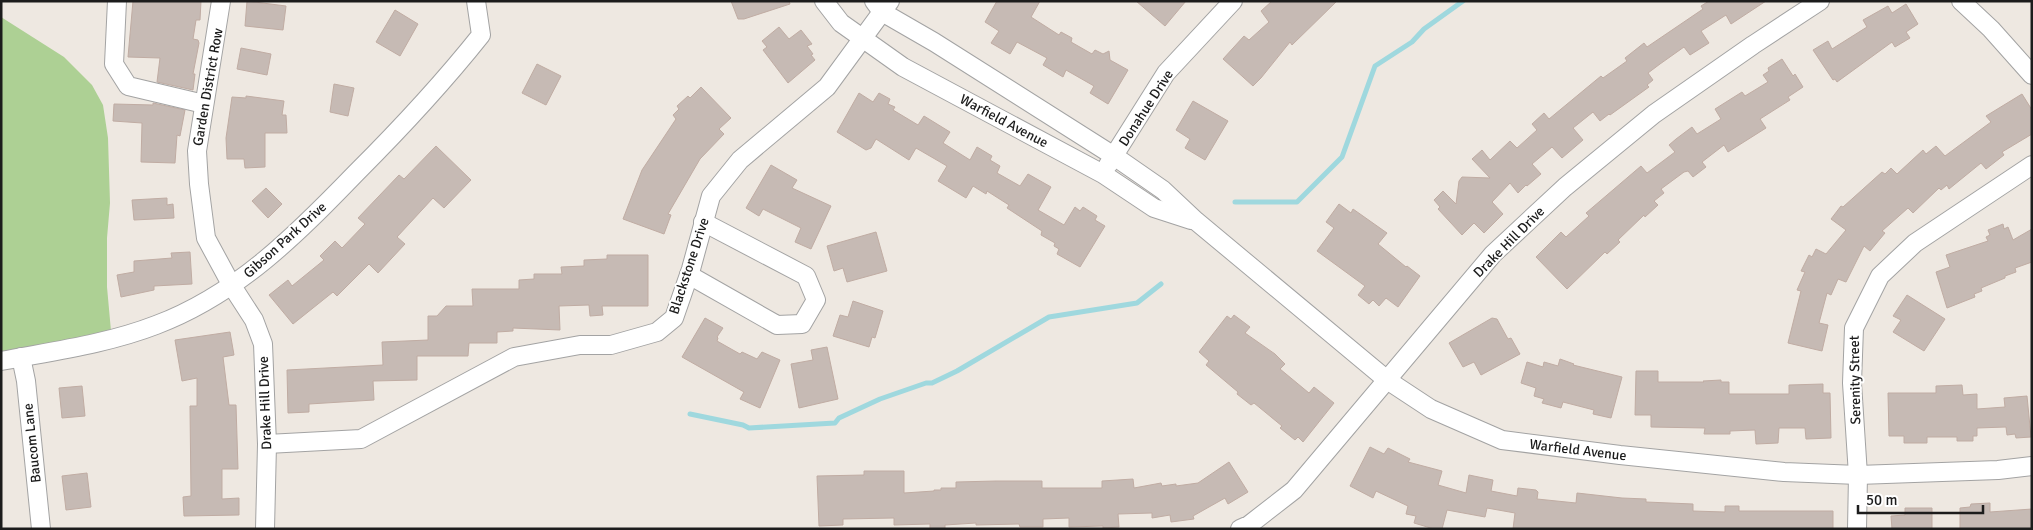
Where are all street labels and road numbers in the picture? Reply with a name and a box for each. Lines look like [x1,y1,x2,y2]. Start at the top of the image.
street label: Garden District Row [189,27,227,147]
street label: Donahue Drive [1115,67,1177,149]
street label: Warfield Avenue [957,91,1051,151]
street label: Gibson Park Drive [240,198,330,282]
street label: Drake Hill Drive [1470,203,1548,281]
street label: Blackstone Drive [665,216,713,316]
street label: Serenity Street [1846,335,1864,425]
street label: Drake Hill Drive [255,356,275,450]
street label: Baucom Lane [19,402,45,484]
street label: Warfield Avenue [1529,436,1627,464]

